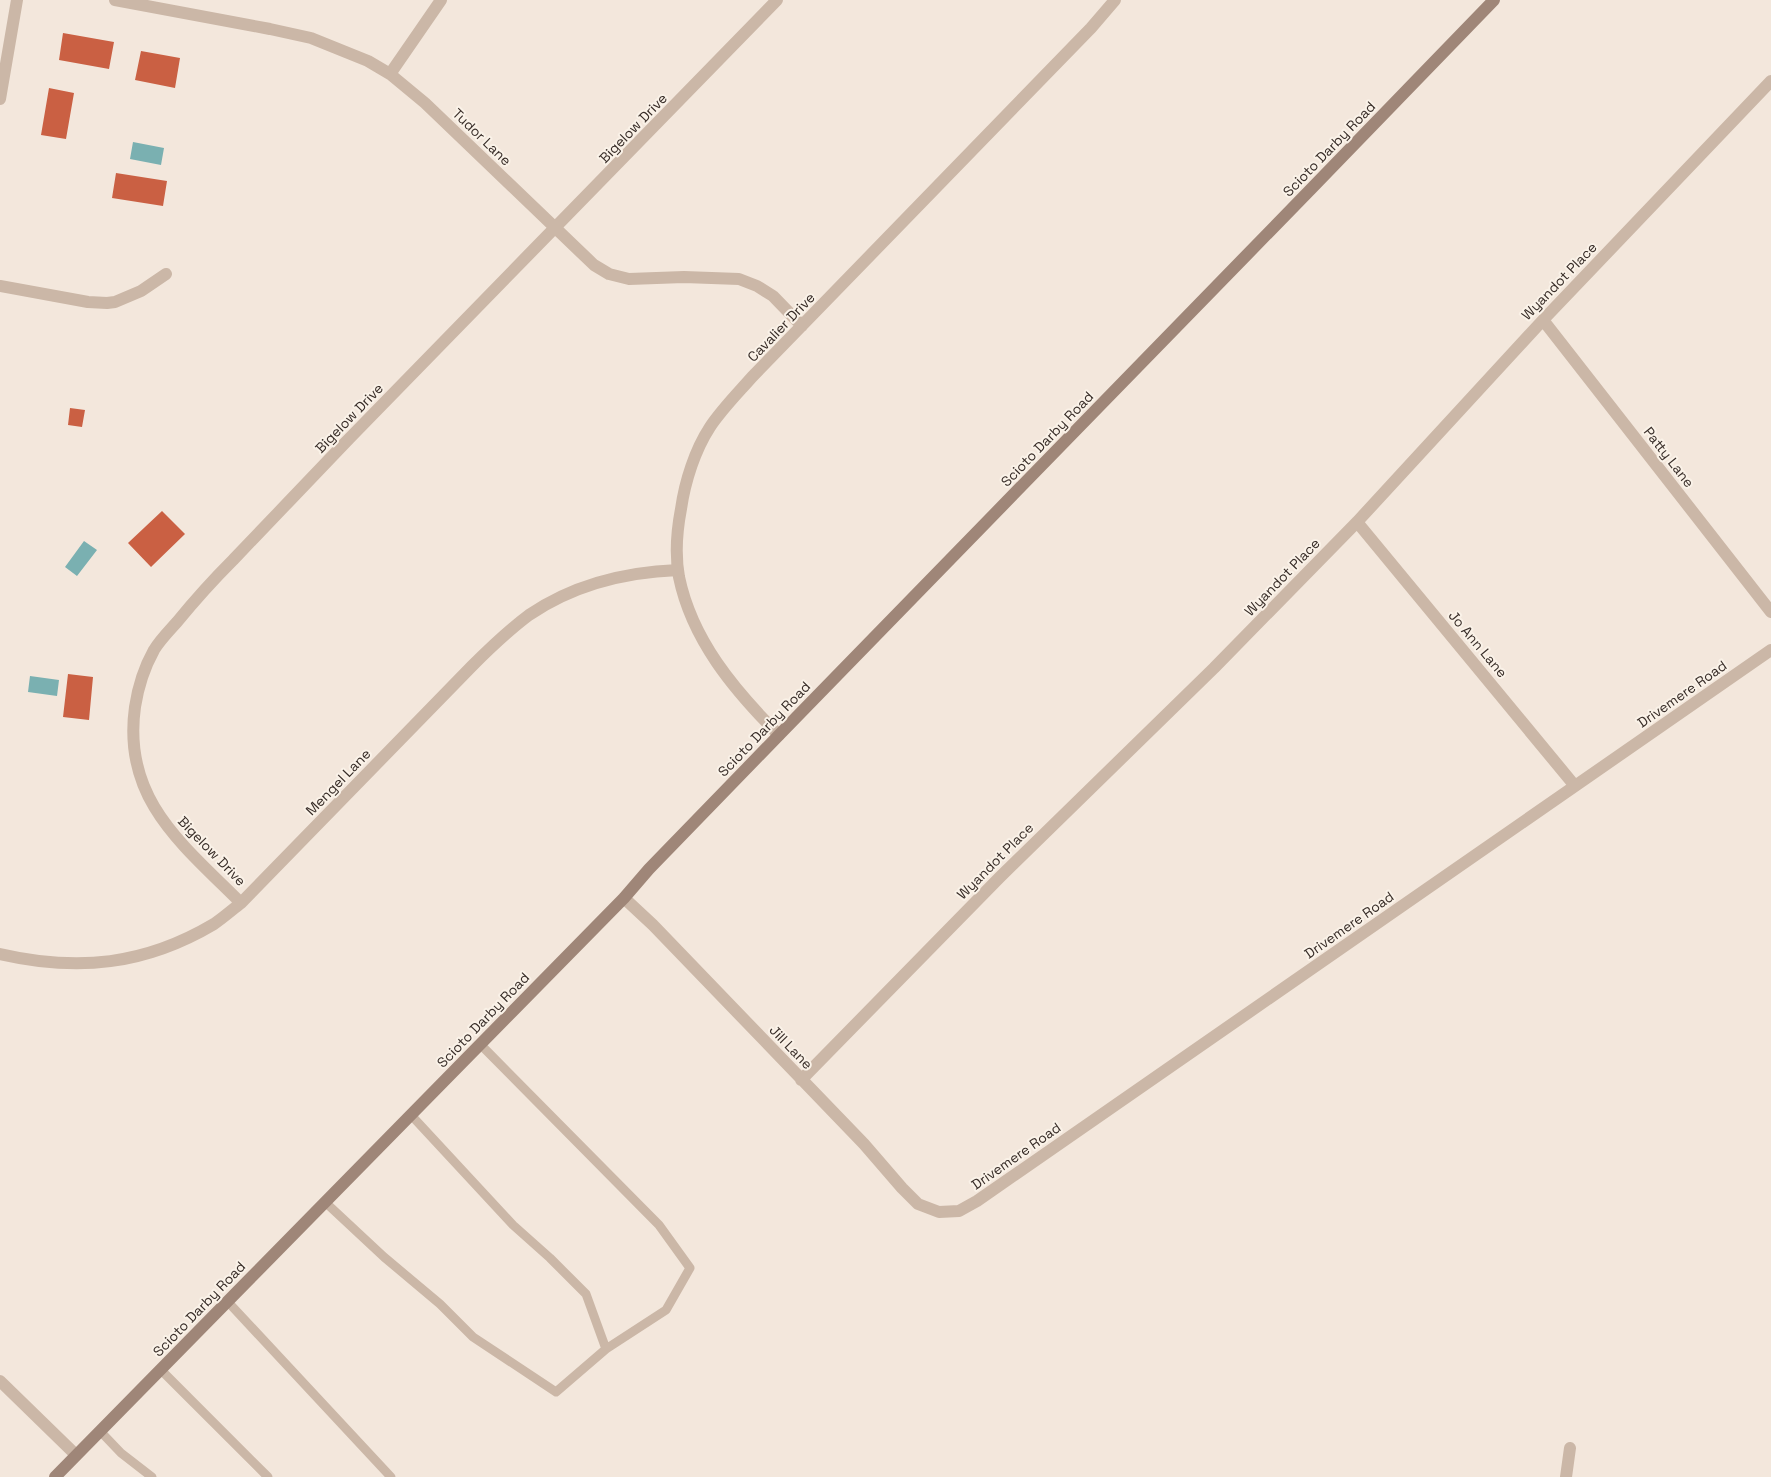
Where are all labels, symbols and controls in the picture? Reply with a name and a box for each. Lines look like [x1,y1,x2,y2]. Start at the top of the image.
street label: Bigelow Drive [595,89,671,167]
street label: Scioto Darby Road [1279,98,1379,200]
street label: Tudor Lane [449,105,515,169]
street label: Wyandot Place [1517,238,1601,324]
street label: Cavalier Drive [743,289,819,365]
street label: Bigelow Drive [311,379,387,457]
street label: Scioto Darby Road [997,388,1097,490]
street label: Patty Lane [1640,423,1698,491]
street label: Wyandot Place [1240,534,1324,620]
street label: Jo Ann Lane [1445,607,1511,681]
street label: Drivemere Road [1634,656,1730,732]
street label: Scioto Darby Road [714,678,814,780]
street label: Mengel Lane [302,745,374,819]
street label: Bigelow Drive [174,812,250,890]
street label: Wyandot Place [953,819,1037,903]
street label: Drivemere Road [1301,887,1397,963]
street label: Scioto Darby Road [433,969,533,1071]
street label: Jill Lane [765,1021,817,1073]
street label: Drivemere Road [968,1118,1064,1194]
street label: Scioto Darby Road [149,1258,249,1360]

